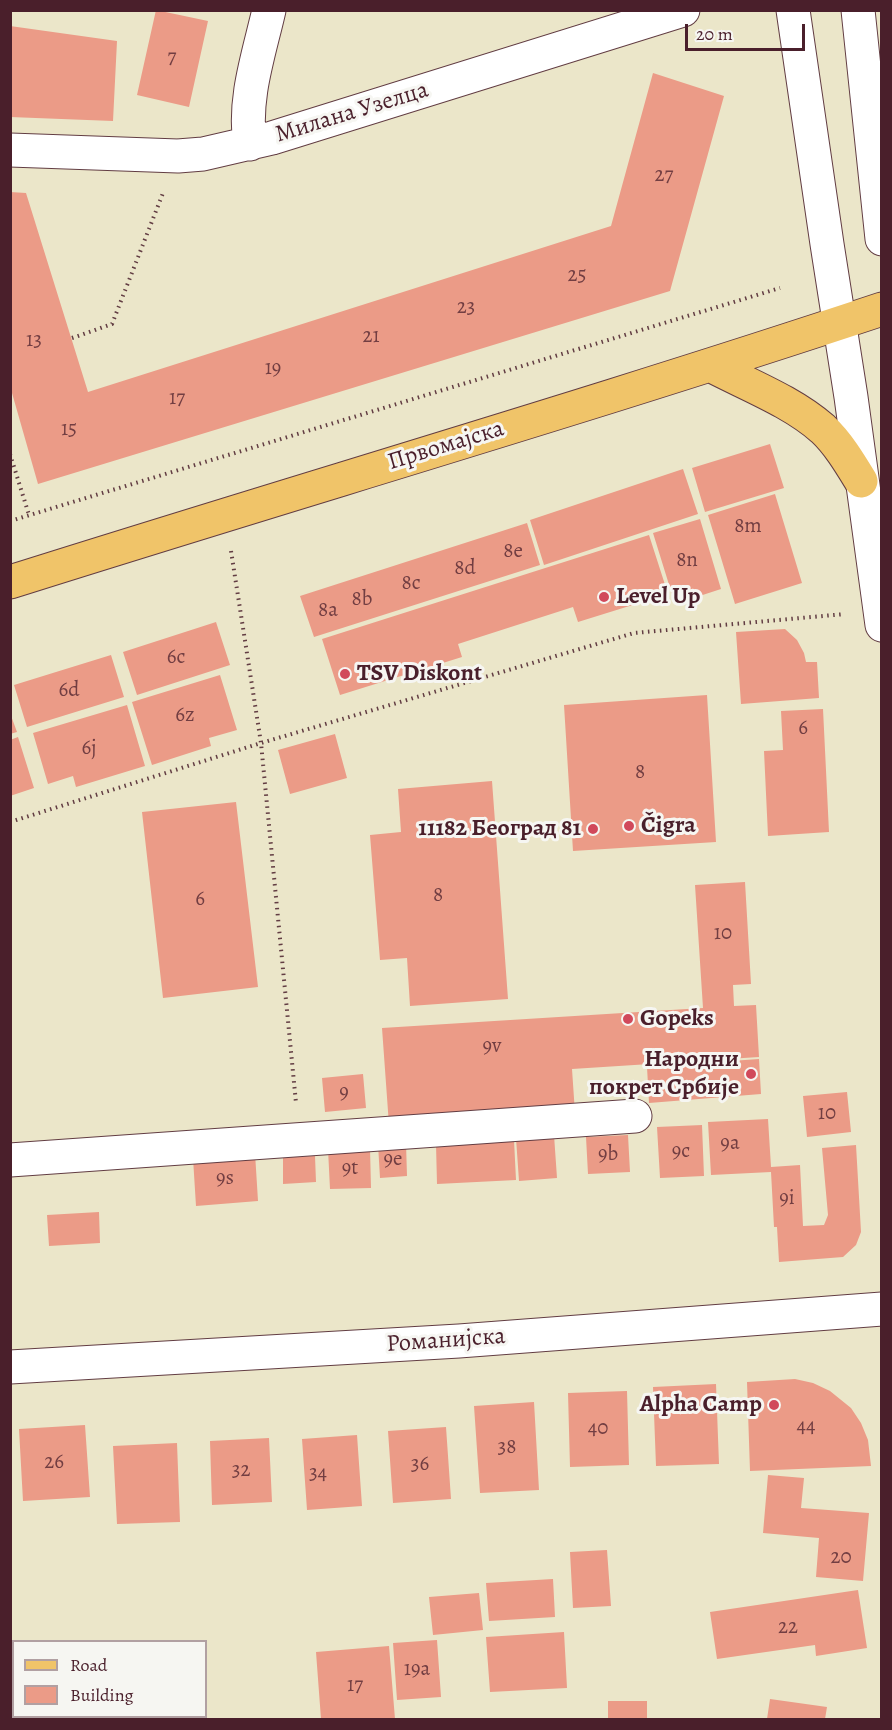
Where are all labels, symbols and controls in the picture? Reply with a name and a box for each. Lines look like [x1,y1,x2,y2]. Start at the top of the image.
scale bar [688,12,808,50]
text: 20 m [696,22,733,46]
house number: 7 [168,45,176,71]
street label: Милана Узелца [272,76,432,150]
house number: 27 [655,163,673,189]
house number: 25 [567,263,587,289]
house number: 23 [457,295,475,321]
house number: 21 [362,324,380,350]
house number: 13 [26,328,42,354]
house number: 19 [265,356,281,382]
house number: 17 [169,386,185,412]
street label: Првомајска [385,415,507,477]
house number: 15 [61,417,77,443]
house number: 8m [734,514,762,540]
house number: 8e [503,539,523,565]
house number: 8n [676,548,698,574]
house number: 8d [454,556,476,582]
house number: 8c [401,571,421,597]
place label: Level Up [616,583,700,611]
house number: 8b [352,587,372,613]
marker: Level Up [597,590,611,604]
house number: 8a [318,598,338,624]
house number: 6c [167,645,185,671]
place label: TSV Diskont [357,660,482,688]
marker: TSV Diskont [338,667,352,681]
house number: 6d [59,678,79,704]
house number: 6z [175,703,195,729]
house number: 6 [798,716,808,742]
house number: 6j [82,736,96,762]
house number: 8 [635,760,645,786]
place label: Čigra [641,812,696,840]
place label: 11182 Београд 81 [418,815,581,843]
marker: Čigra [622,819,636,833]
marker: 11182 Београд 81 [586,822,600,836]
house number: 8 [433,883,443,909]
house number: 6 [195,887,205,913]
house number: 10 [714,921,732,947]
place label: Gopeks [640,1005,714,1033]
marker: Gopeks [621,1012,635,1026]
house number: 9v [483,1034,501,1060]
place label: Народни покрет Србије [589,1046,739,1102]
marker: Народни покрет Србије [744,1067,758,1081]
house number: 9 [339,1080,349,1106]
house number: 10 [818,1101,836,1127]
house number: 9a [720,1131,740,1157]
house number: 9c [672,1139,690,1165]
house number: 9b [598,1142,618,1168]
house number: 9e [384,1147,402,1173]
house number: 9t [342,1156,358,1182]
house number: 9s [216,1166,234,1192]
house number: 9i [779,1186,795,1212]
street label: Романијска [386,1322,506,1360]
place label: Alpha Camp [640,1391,762,1419]
marker: Alpha Camp [767,1398,781,1412]
house number: 44 [796,1414,816,1440]
house number: 40 [588,1416,608,1442]
house number: 38 [498,1435,516,1461]
house number: 26 [44,1450,64,1476]
house number: 36 [411,1452,429,1478]
house number: 32 [232,1458,250,1484]
house number: 34 [309,1461,327,1487]
house number: 20 [830,1545,852,1571]
house number: 22 [778,1615,798,1641]
legend [12,1640,207,1718]
text: Road [70,1653,107,1677]
house number: 19a [404,1657,430,1683]
house number: 17 [347,1673,363,1699]
text: Building [70,1683,134,1707]

